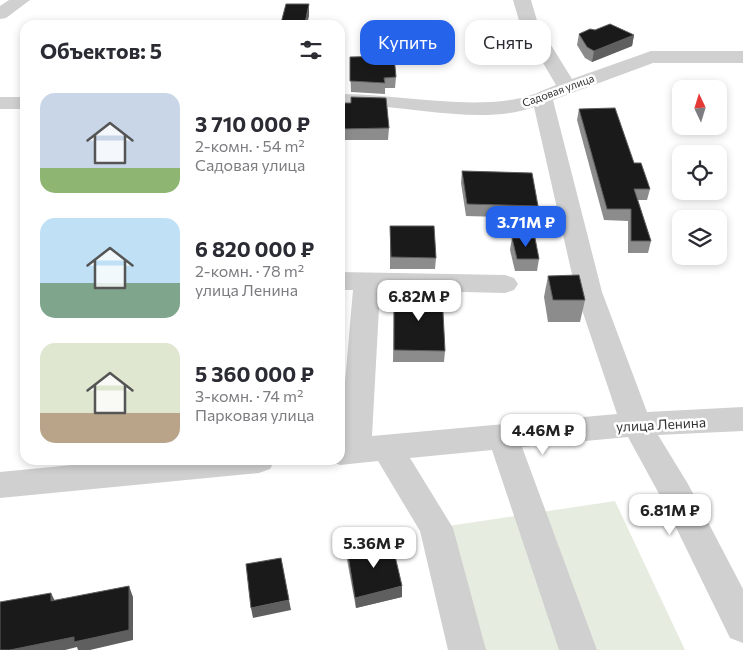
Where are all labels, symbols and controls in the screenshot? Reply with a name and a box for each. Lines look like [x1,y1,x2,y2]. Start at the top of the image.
chip: Купить [360,20,455,65]
chip: Снять [465,20,551,65]
icon: filters [297,36,325,64]
text: Объектов: 5 [40,38,162,63]
street label: Садовая улица [520,71,596,109]
north arrow [672,80,728,135]
map controls [672,80,727,265]
text: 3 710 000 ₽ [195,111,310,136]
icon: home [80,113,140,173]
text: 2-комн. · 54 m² [195,136,305,155]
button: locate [672,145,727,200]
text: Садовая улица [195,155,305,174]
pin: 3.71M ₽ [480,206,572,248]
button: layers [672,210,727,265]
text: 3.71M ₽ [497,212,555,231]
text: 6 820 000 ₽ [195,236,314,261]
icon: home [80,238,140,298]
text: 2-комн. · 78 m² [195,261,304,280]
text: улица Ленина [195,280,298,299]
pin: 6.82M ₽ [373,280,465,322]
text: 6.82M ₽ [388,286,450,305]
text: 5 360 000 ₽ [195,361,314,386]
icon: home [80,363,140,423]
text: 3-комн. · 74 m² [195,386,303,405]
text: Парковая улица [195,405,314,424]
street label: улица Ленина [616,413,706,435]
pin: 4.46M ₽ [497,414,589,456]
text: 4.46M ₽ [512,420,574,439]
pin: 6.81M ₽ [624,494,716,536]
text: 6.81M ₽ [640,500,700,519]
pin: 5.36M ₽ [328,526,420,569]
text: 5.36M ₽ [343,533,405,552]

